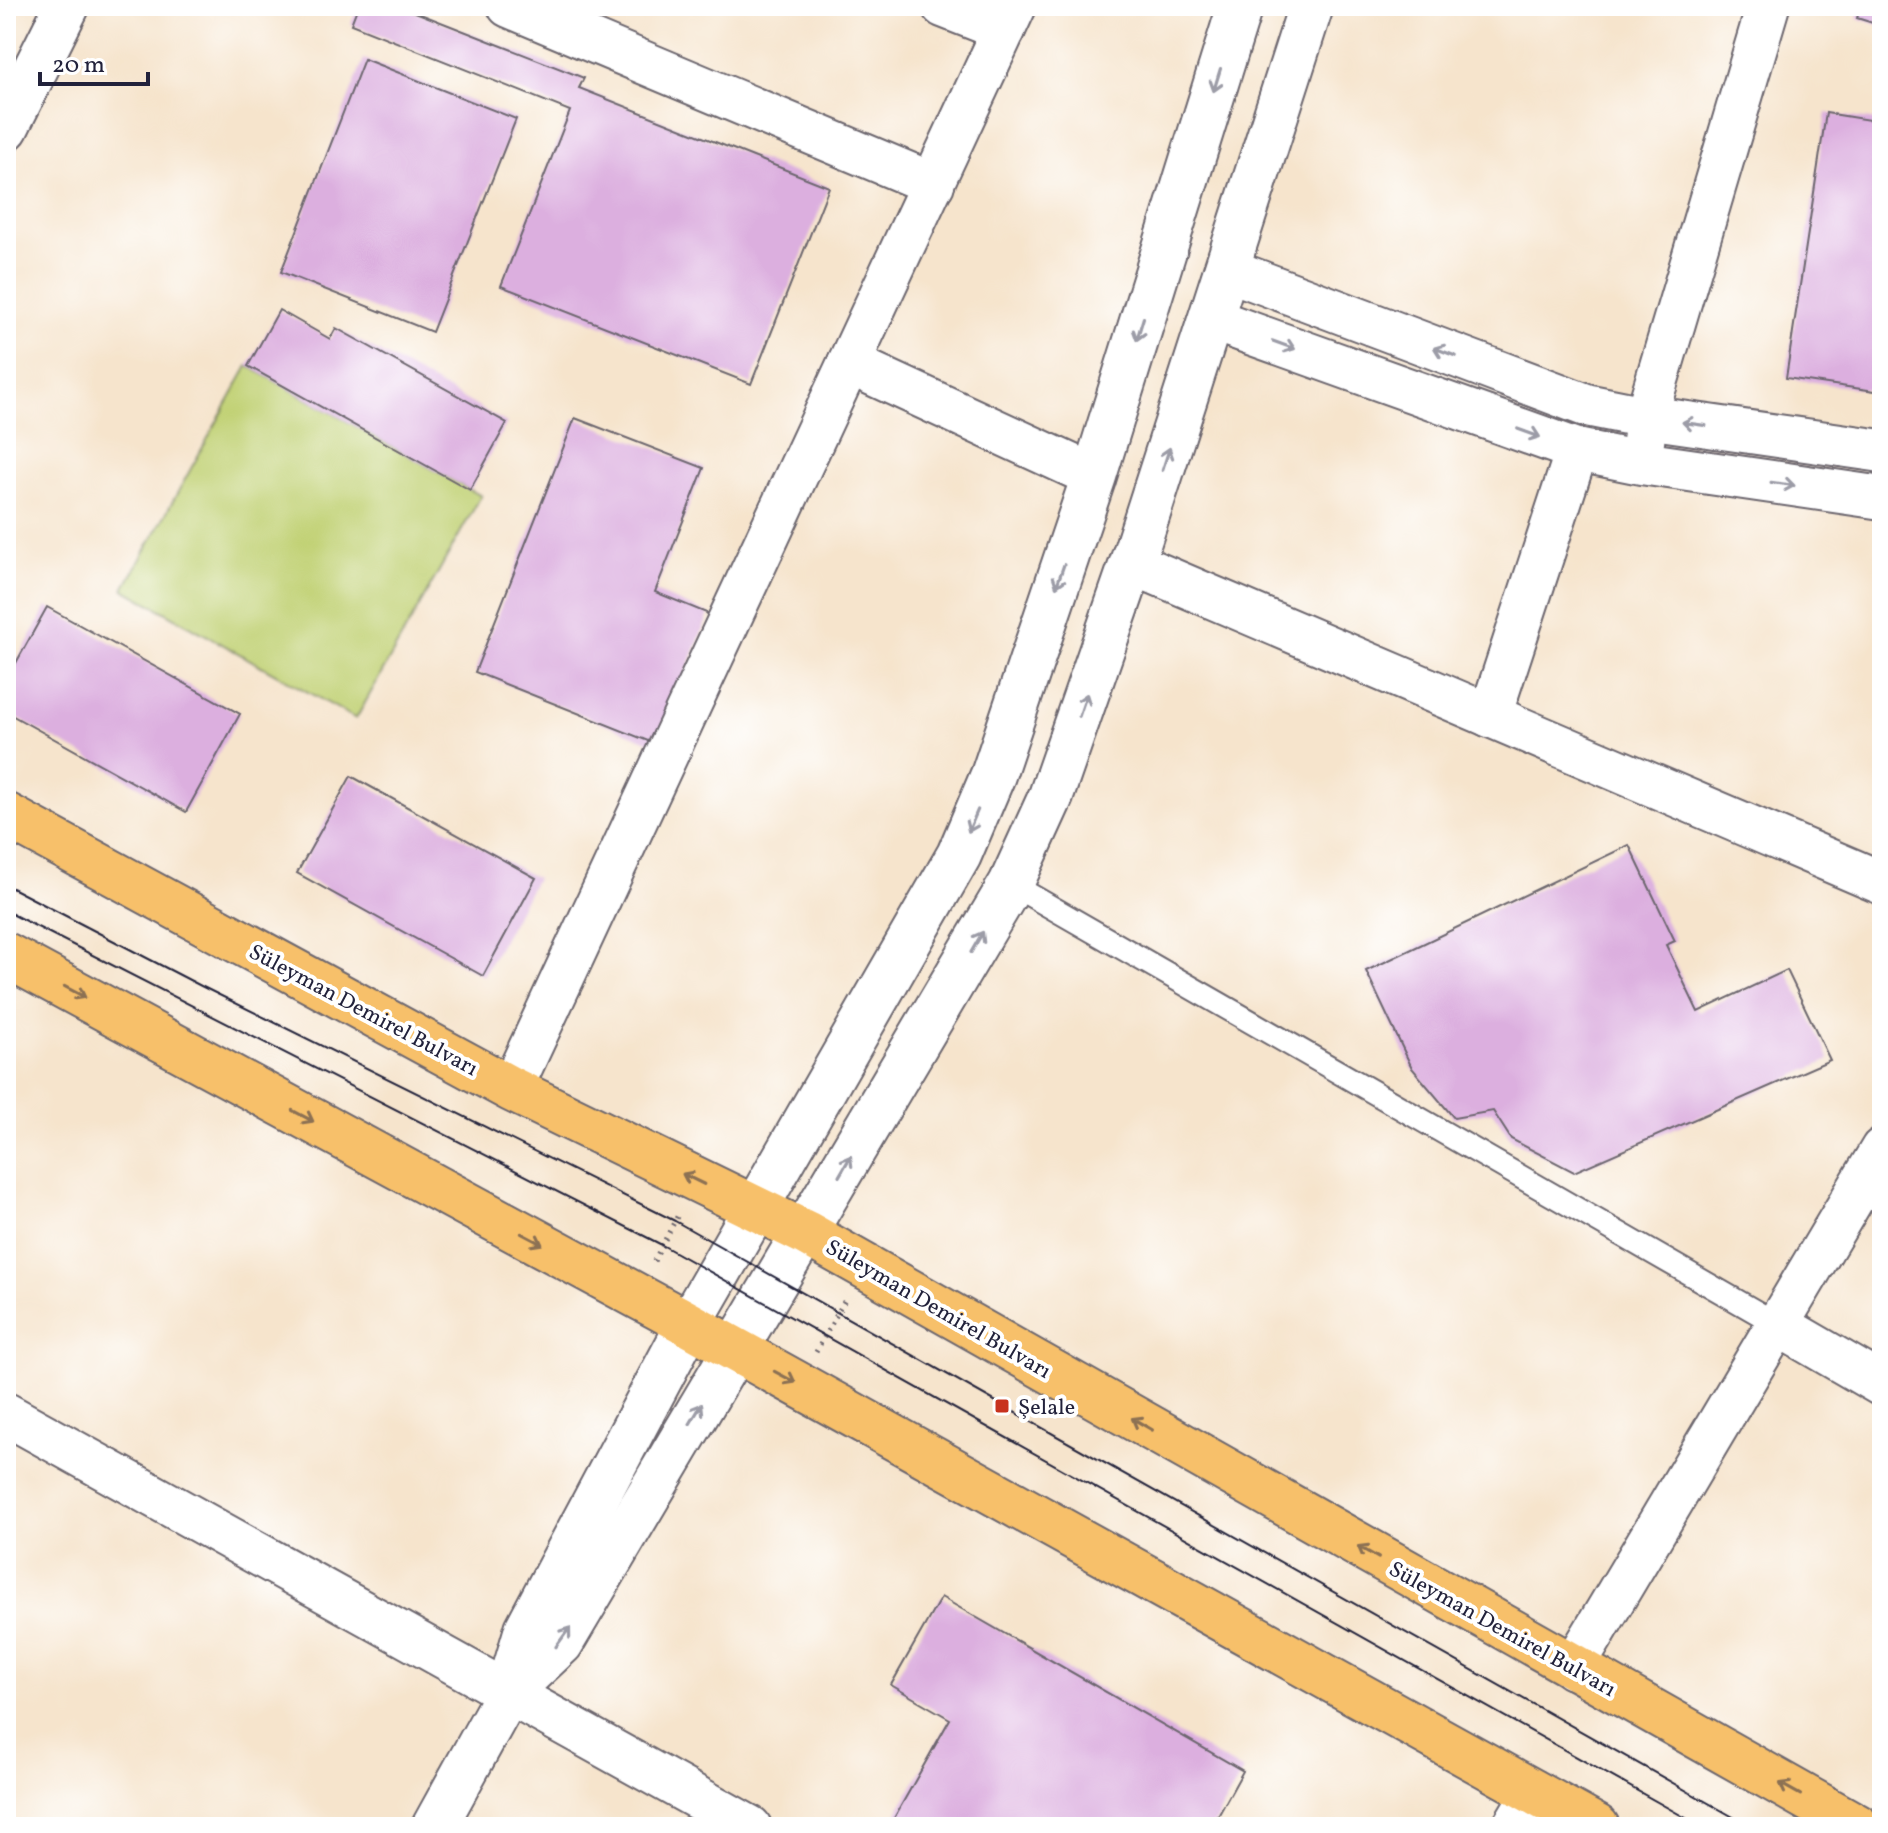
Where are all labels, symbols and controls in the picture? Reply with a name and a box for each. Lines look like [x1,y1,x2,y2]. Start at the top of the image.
scale bar [40,36,148,86]
text: 20 m [52,49,105,83]
one-way arrow [1209,67,1224,93]
one-way arrow [1132,315,1147,341]
one-way arrow [1271,339,1296,354]
one-way arrow [1433,344,1458,358]
one-way arrow [1682,416,1707,431]
one-way arrow [1516,427,1541,441]
one-way arrow [1159,446,1174,472]
one-way arrow [1769,476,1796,491]
one-way arrow [1052,563,1067,588]
one-way arrow [1076,693,1091,718]
one-way arrow [965,808,980,833]
one-way arrow [969,931,985,954]
street label: Süleyman Demirel Bulvarı [243,938,483,1085]
one-way arrow [62,985,86,1001]
one-way arrow [291,1108,315,1124]
one-way arrow [838,1155,854,1178]
one-way arrow [681,1171,705,1186]
one-way arrow [520,1232,544,1247]
street label: Süleyman Demirel Bulvarı [819,1233,1056,1387]
one-way arrow [773,1370,796,1386]
place label: Şelale [1018,1393,1075,1424]
marker: Şelale [993,1397,1011,1415]
one-way arrow [688,1403,704,1426]
one-way arrow [1131,1415,1154,1431]
one-way arrow [1357,1544,1381,1559]
street label: Süleyman Demirel Bulvarı [1383,1555,1621,1706]
one-way arrow [555,1627,571,1649]
one-way arrow [1779,1781,1802,1797]

